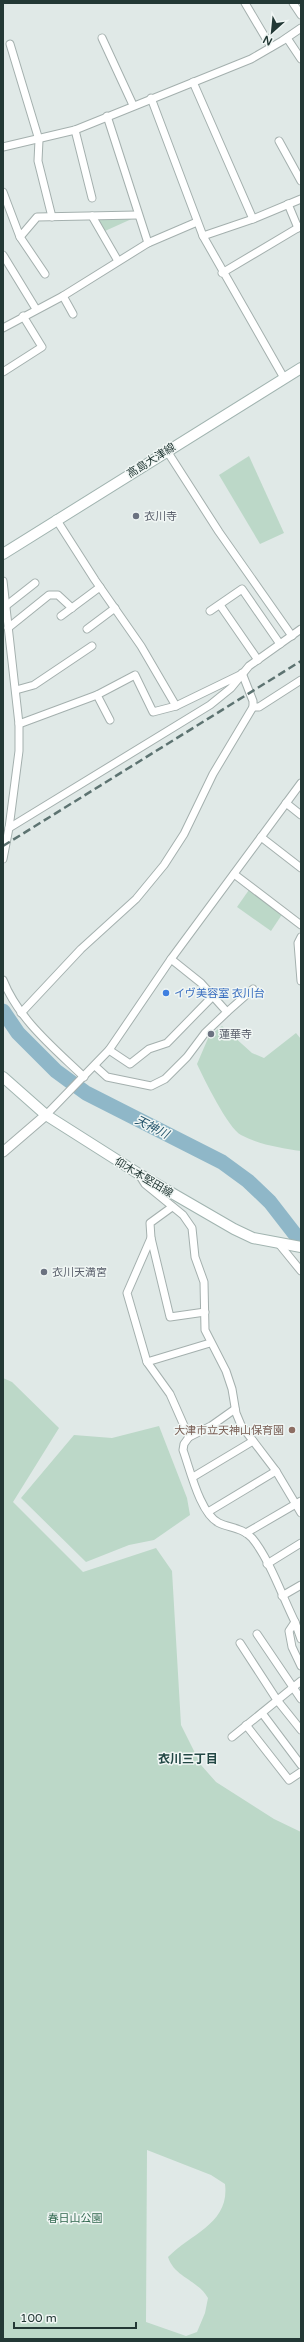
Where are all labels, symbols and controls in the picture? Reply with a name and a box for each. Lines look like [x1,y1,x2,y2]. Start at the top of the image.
north arrow [252,12,292,52]
text: N [261,33,275,48]
street label: 高島大津線 [124,440,178,481]
place label: 衣川寺 [144,510,177,523]
marker: 衣川寺 [131,511,141,521]
place label: イヴ美容室 衣川台 [174,987,265,1000]
marker: イヴ美容室 衣川台 [161,988,171,998]
place label: 蓮華寺 [219,1028,252,1041]
marker: 蓮華寺 [206,1029,216,1039]
water label: 天神川 [133,1113,173,1142]
street label: 仰木本堅田線 [112,1155,175,1200]
place label: 衣川天満宮 [52,1266,107,1279]
marker: 衣川天満宮 [39,1267,49,1277]
place label: 大津市立天神山保育園 [174,1424,284,1437]
marker: 大津市立天神山保育園 [287,1425,297,1435]
district label: 衣川三丁目 [158,1752,218,1766]
park label: 春日山公園 [48,2212,103,2225]
scale bar [14,2304,136,2330]
text: 100 m [20,2311,57,2325]

